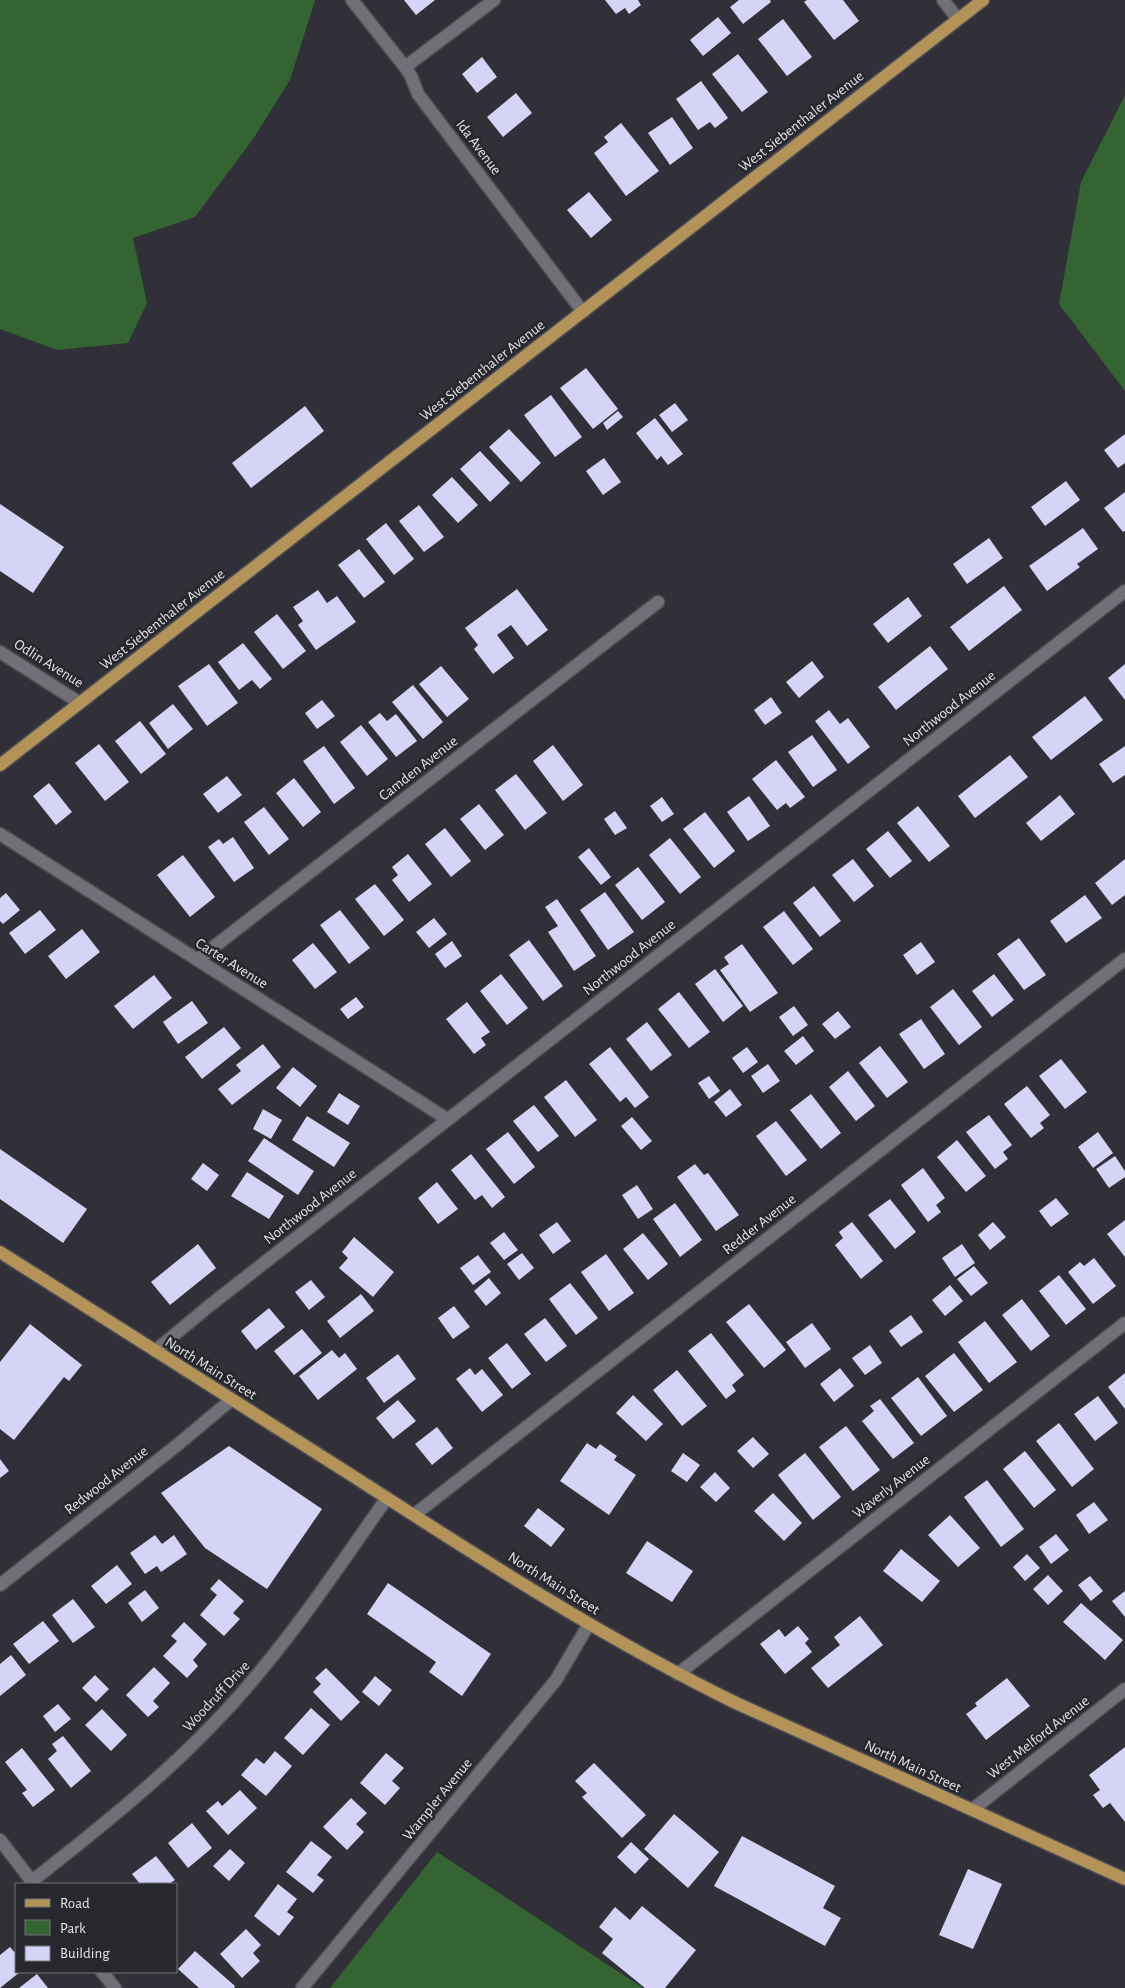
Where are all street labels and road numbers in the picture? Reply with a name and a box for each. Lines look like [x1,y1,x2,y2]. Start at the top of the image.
street label: West Siebenthaler Avenue [736,68,867,175]
street label: Ida Avenue [453,117,504,178]
street label: West Siebenthaler Avenue [417,317,548,424]
street label: West Siebenthaler Avenue [97,566,228,673]
street label: Odlin Avenue [11,636,86,691]
street label: Northwood Avenue [900,668,998,749]
street label: Camden Avenue [376,733,460,804]
street label: Northwood Avenue [580,917,678,998]
street label: Carter Avenue [193,935,271,992]
street label: Northwood Avenue [261,1166,359,1247]
street label: Redder Avenue [720,1191,799,1257]
street label: North Main Street [162,1334,259,1403]
street label: Redwood Avenue [62,1443,151,1517]
street label: Waverly Avenue [850,1452,933,1521]
street label: North Main Street [505,1549,602,1618]
street label: Woodruff Drive [180,1658,253,1734]
street label: West Melford Avenue [984,1693,1092,1782]
street label: North Main Street [862,1738,964,1795]
street label: Wampler Avenue [400,1755,475,1843]

